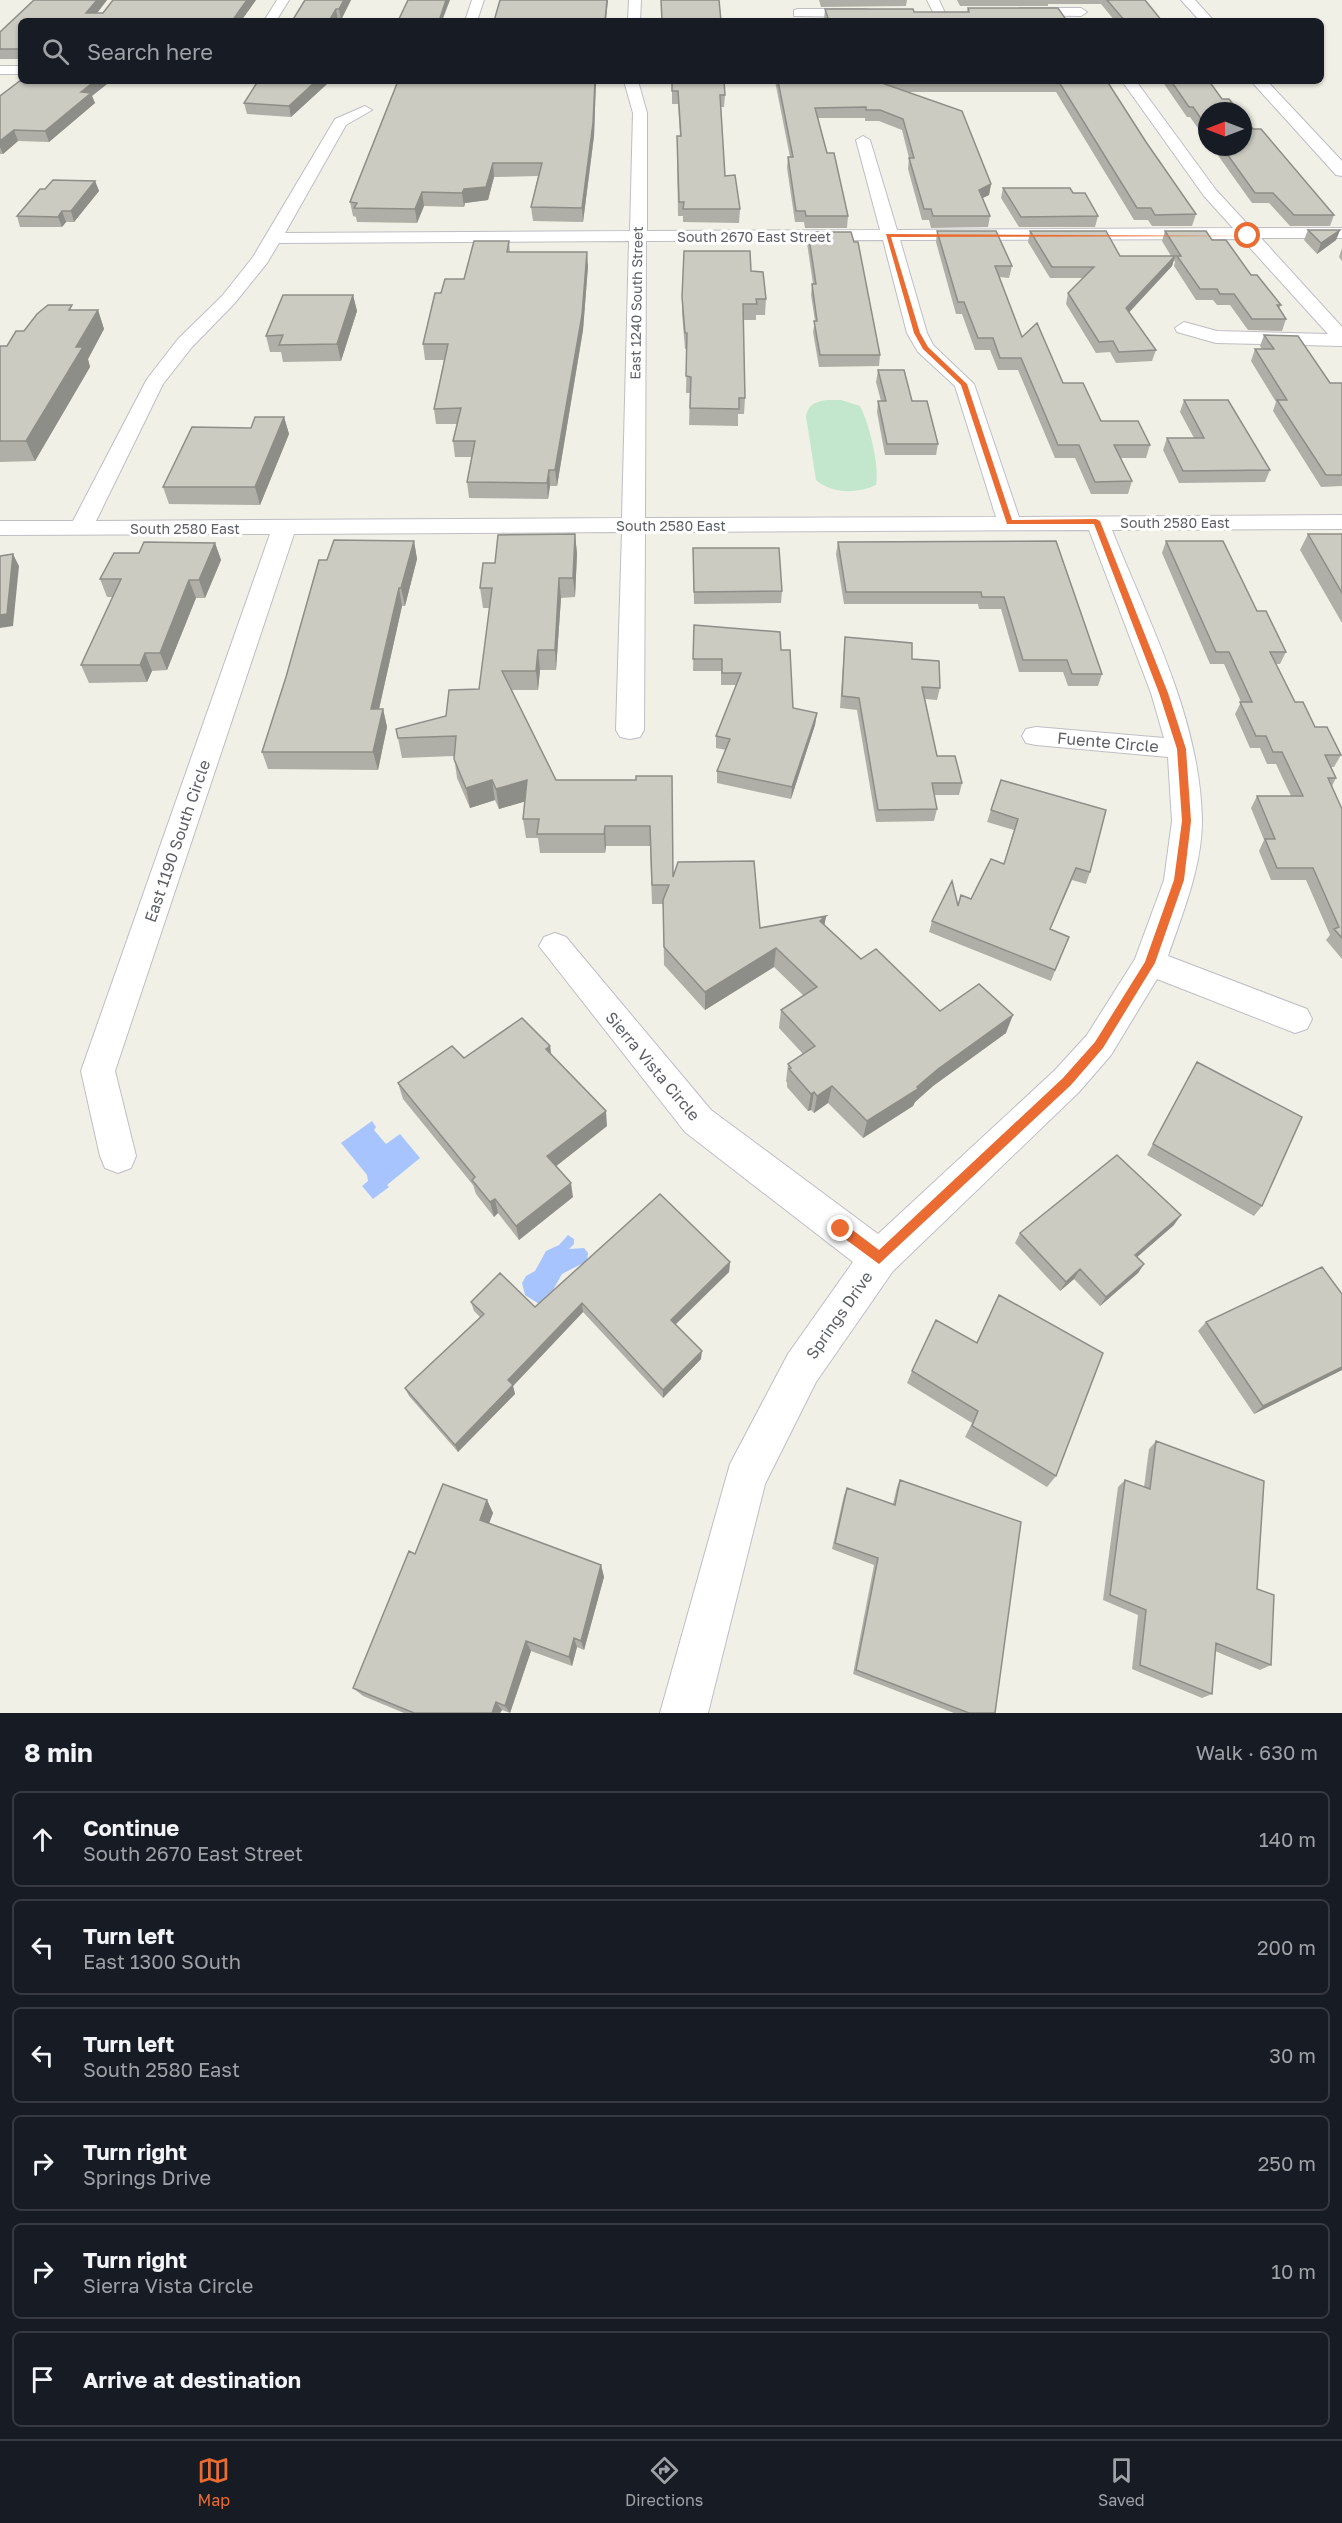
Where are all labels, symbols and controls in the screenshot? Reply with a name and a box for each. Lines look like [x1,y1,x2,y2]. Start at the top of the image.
search box [18,18,1324,84]
icon: search [39,35,72,68]
text: Search here [87,38,213,65]
north arrow [1198,102,1252,156]
route start [1234,222,1260,248]
street label: East 1240 South Street [626,226,646,380]
street label: South 2670 East Street [677,228,831,245]
street label: South 2580 East [1120,514,1230,531]
street label: South 2580 East [616,517,726,534]
street label: South 2580 East [130,520,240,537]
street label: Fuente Circle [1056,728,1160,756]
street label: East 1190 South Circle [140,757,214,925]
street label: Sierra Vista Circle [602,1007,704,1125]
route end [827,1215,853,1241]
street label: Springs Drive [801,1267,877,1363]
text: 8 min [24,1737,93,1768]
text: Walk · 630 m [1196,1740,1318,1764]
text: Continue [83,1814,179,1841]
icon: ahead [26,1823,59,1856]
text: 140 m [1259,1827,1316,1851]
text: South 2670 East Street [83,1841,303,1865]
text: Turn left [83,1922,174,1949]
icon: left [26,1931,59,1964]
text: 200 m [1257,1935,1316,1959]
text: East 1300 SOuth [83,1949,241,1973]
text: Turn left [83,2030,174,2057]
icon: left [26,2039,59,2072]
text: 30 m [1269,2043,1316,2067]
text: South 2580 East [83,2057,240,2081]
text: Turn right [83,2138,187,2165]
icon: right [26,2147,59,2180]
text: 250 m [1258,2151,1316,2175]
text: Springs Drive [83,2165,211,2189]
text: Turn right [83,2246,187,2273]
icon: right [26,2255,59,2288]
text: 10 m [1271,2259,1316,2283]
text: Sierra Vista Circle [83,2273,253,2297]
icon: arrive [26,2363,59,2396]
text: Arrive at destination [83,2366,301,2393]
tab: Map [197,2454,230,2510]
tab: Directions [625,2454,703,2510]
tab: Saved [1098,2454,1145,2510]

